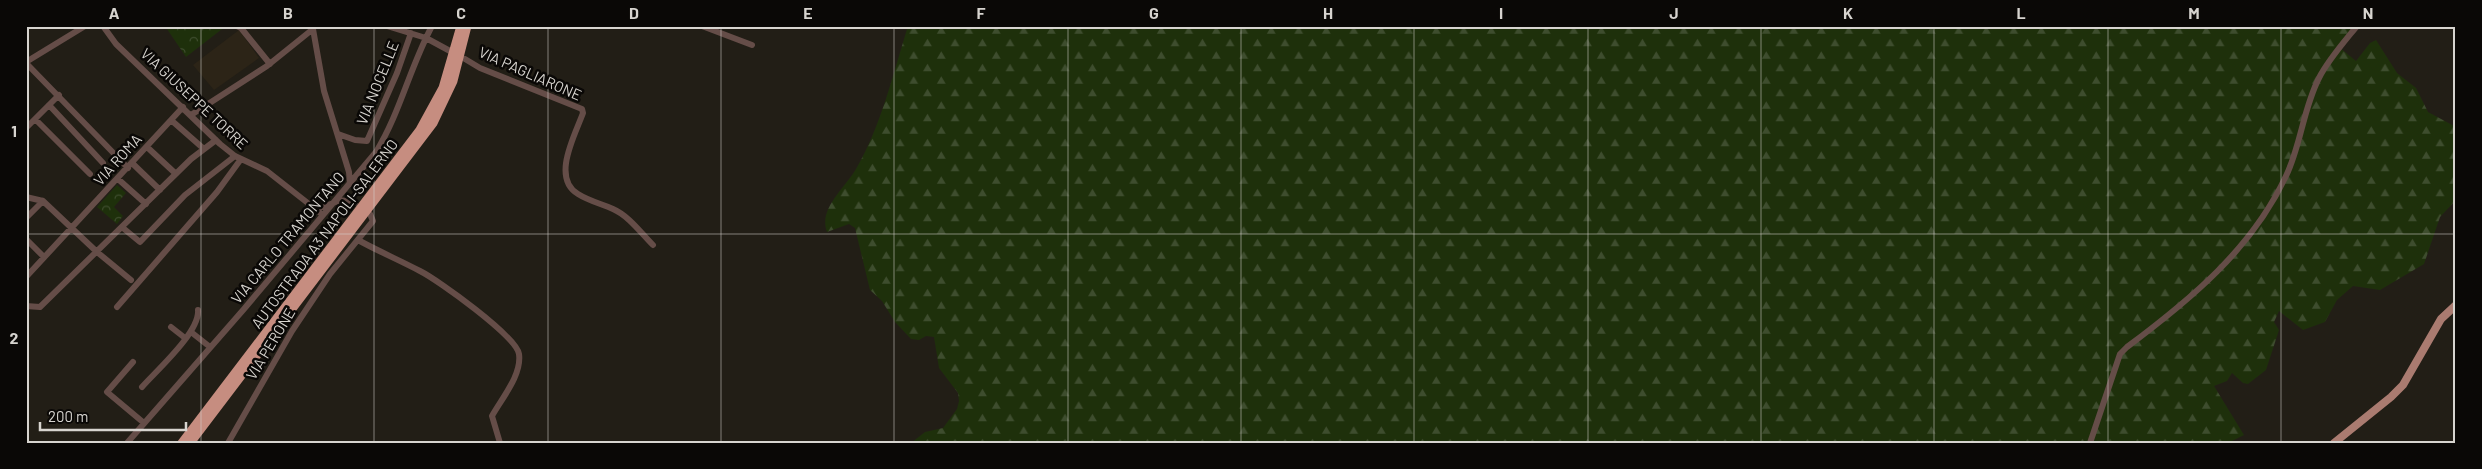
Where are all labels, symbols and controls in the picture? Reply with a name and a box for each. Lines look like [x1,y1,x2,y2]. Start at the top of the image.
text: A [109,3,120,22]
text: B [283,3,293,22]
text: C [456,3,466,22]
text: D [629,3,639,22]
text: E [803,3,813,22]
text: F [977,3,986,22]
text: G [1149,3,1159,22]
text: H [1323,3,1333,22]
text: I [1499,3,1503,22]
text: J [1669,3,1679,22]
text: K [1843,3,1853,22]
text: L [2016,3,2026,22]
text: M [2188,3,2200,22]
text: N [2363,3,2373,22]
street label: VIA NOCELLE [352,38,402,127]
street label: VIA PAGLIARONE [476,42,585,104]
street label: VIA GIUSEPPE TORRE [137,44,252,153]
text: 1 [11,121,17,140]
street label: VIA ROMA [89,130,145,189]
street label: AUTOSTRADA A3 NAPOLI-SALERNO [247,135,401,332]
street label: VIA CARLO TRAMONTANO [227,168,348,307]
street label: VIA PERONE [242,304,299,383]
text: 2 [10,328,19,347]
scale bar [40,399,186,431]
text: 200 m [48,407,88,425]

